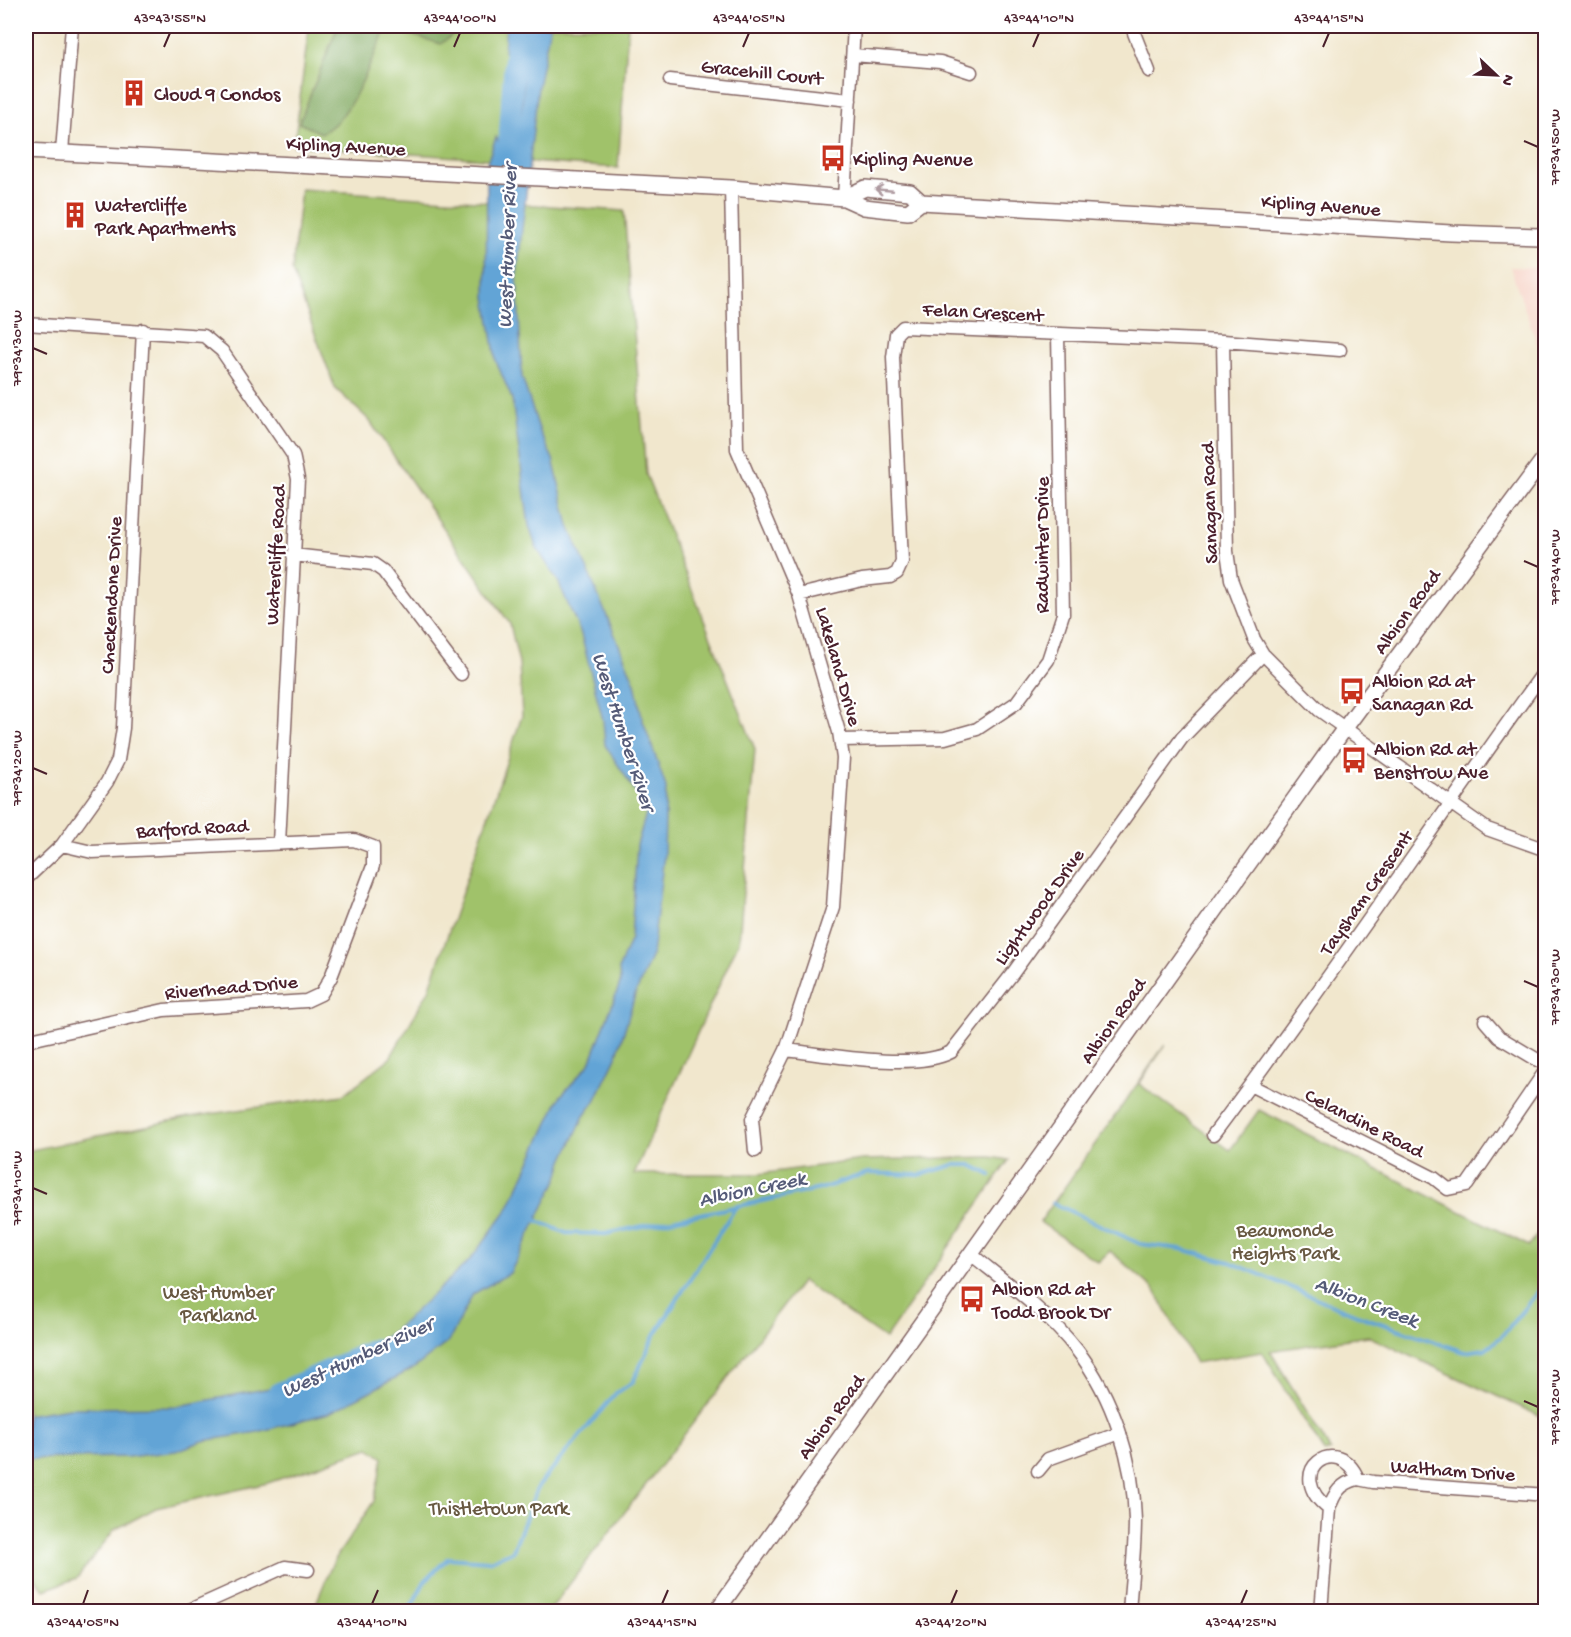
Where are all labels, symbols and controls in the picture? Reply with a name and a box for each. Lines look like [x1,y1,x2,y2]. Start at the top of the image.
text: 43°43'55"N [134,10,206,28]
text: 43°44'00"N [424,10,497,28]
text: 43°44'05"N [713,10,785,28]
text: 43°44'10"N [1004,10,1074,28]
text: 43°44'15"N [1294,10,1364,28]
north arrow [1466,45,1526,105]
street label: Gracehill Court [700,57,826,93]
text: N [1496,71,1517,89]
building icon: Cloud 9 Condos [119,78,149,108]
place label: Cloud 9 Condos [154,85,281,108]
text: 79°34'50"W [1547,109,1565,186]
street label: Kipling Avenue [285,134,407,163]
bus stop icon: Kipling Avenue [818,143,848,173]
place label: Kipling Avenue [853,150,973,173]
water label: West Humber River [494,159,525,329]
one-way arrow [874,184,894,195]
street label: Kipling Avenue [1260,192,1382,223]
place label: Watercliffe Park Apartments [94,196,236,242]
building icon: Watercliffe Park Apartments [60,200,90,230]
street label: Felan Crescent [921,300,1046,329]
text: 79°34'30"W [9,310,27,387]
street label: Sanagan Road [1198,440,1225,564]
street label: Radwinter Drive [1033,476,1056,613]
street label: Watercliffe Road [262,482,293,626]
street label: Checkendone Drive [98,515,129,675]
text: 79°34'40"W [1547,529,1565,606]
street label: Albion Road [1370,564,1449,660]
street label: Lakeland Drive [809,605,865,730]
water label: West Humber River [584,650,660,818]
place label: Albion Rd at Sanagan Rd [1372,672,1476,718]
bus stop icon: Albion Rd at Sanagan Rd [1337,676,1367,706]
text: 79°34'20"W [9,730,27,807]
place label: Albion Rd at Benstrow Ave [1373,740,1489,786]
bus stop icon: Albion Rd at Benstrow Ave [1339,745,1369,775]
street label: Barford Road [135,816,251,845]
street label: Taysham Crescent [1316,826,1421,962]
street label: Lightwood Drive [991,845,1091,971]
text: 79°34'30"W [1547,949,1565,1026]
street label: Riverhead Drive [164,972,299,1007]
street label: Albion Road [1077,973,1154,1069]
street label: Celandine Road [1300,1085,1429,1166]
text: 79°34'10"W [9,1151,27,1226]
water label: Albion Creek [697,1167,811,1215]
park label: Beaumonde Heights Park [1232,1221,1340,1267]
water label: Albion Creek [1311,1273,1423,1336]
place label: Albion Rd at Todd Brook Dr [991,1280,1112,1326]
park label: West Humber Parkland [163,1283,275,1329]
bus stop icon: Albion Rd at Todd Brook Dr [957,1284,987,1314]
water label: West Humber River [279,1311,442,1405]
street label: Albion Road [794,1369,873,1465]
text: 79°34'20"W [1547,1369,1565,1446]
street label: Waltham Drive [1390,1457,1517,1488]
park label: Thistletown Park [428,1499,571,1522]
text: 43°44'05"N [47,1614,119,1632]
text: 43°44'10"N [337,1614,407,1632]
text: 43°44'15"N [627,1614,697,1632]
text: 43°44'20"N [915,1614,987,1632]
text: 43°44'25"N [1206,1614,1277,1632]

